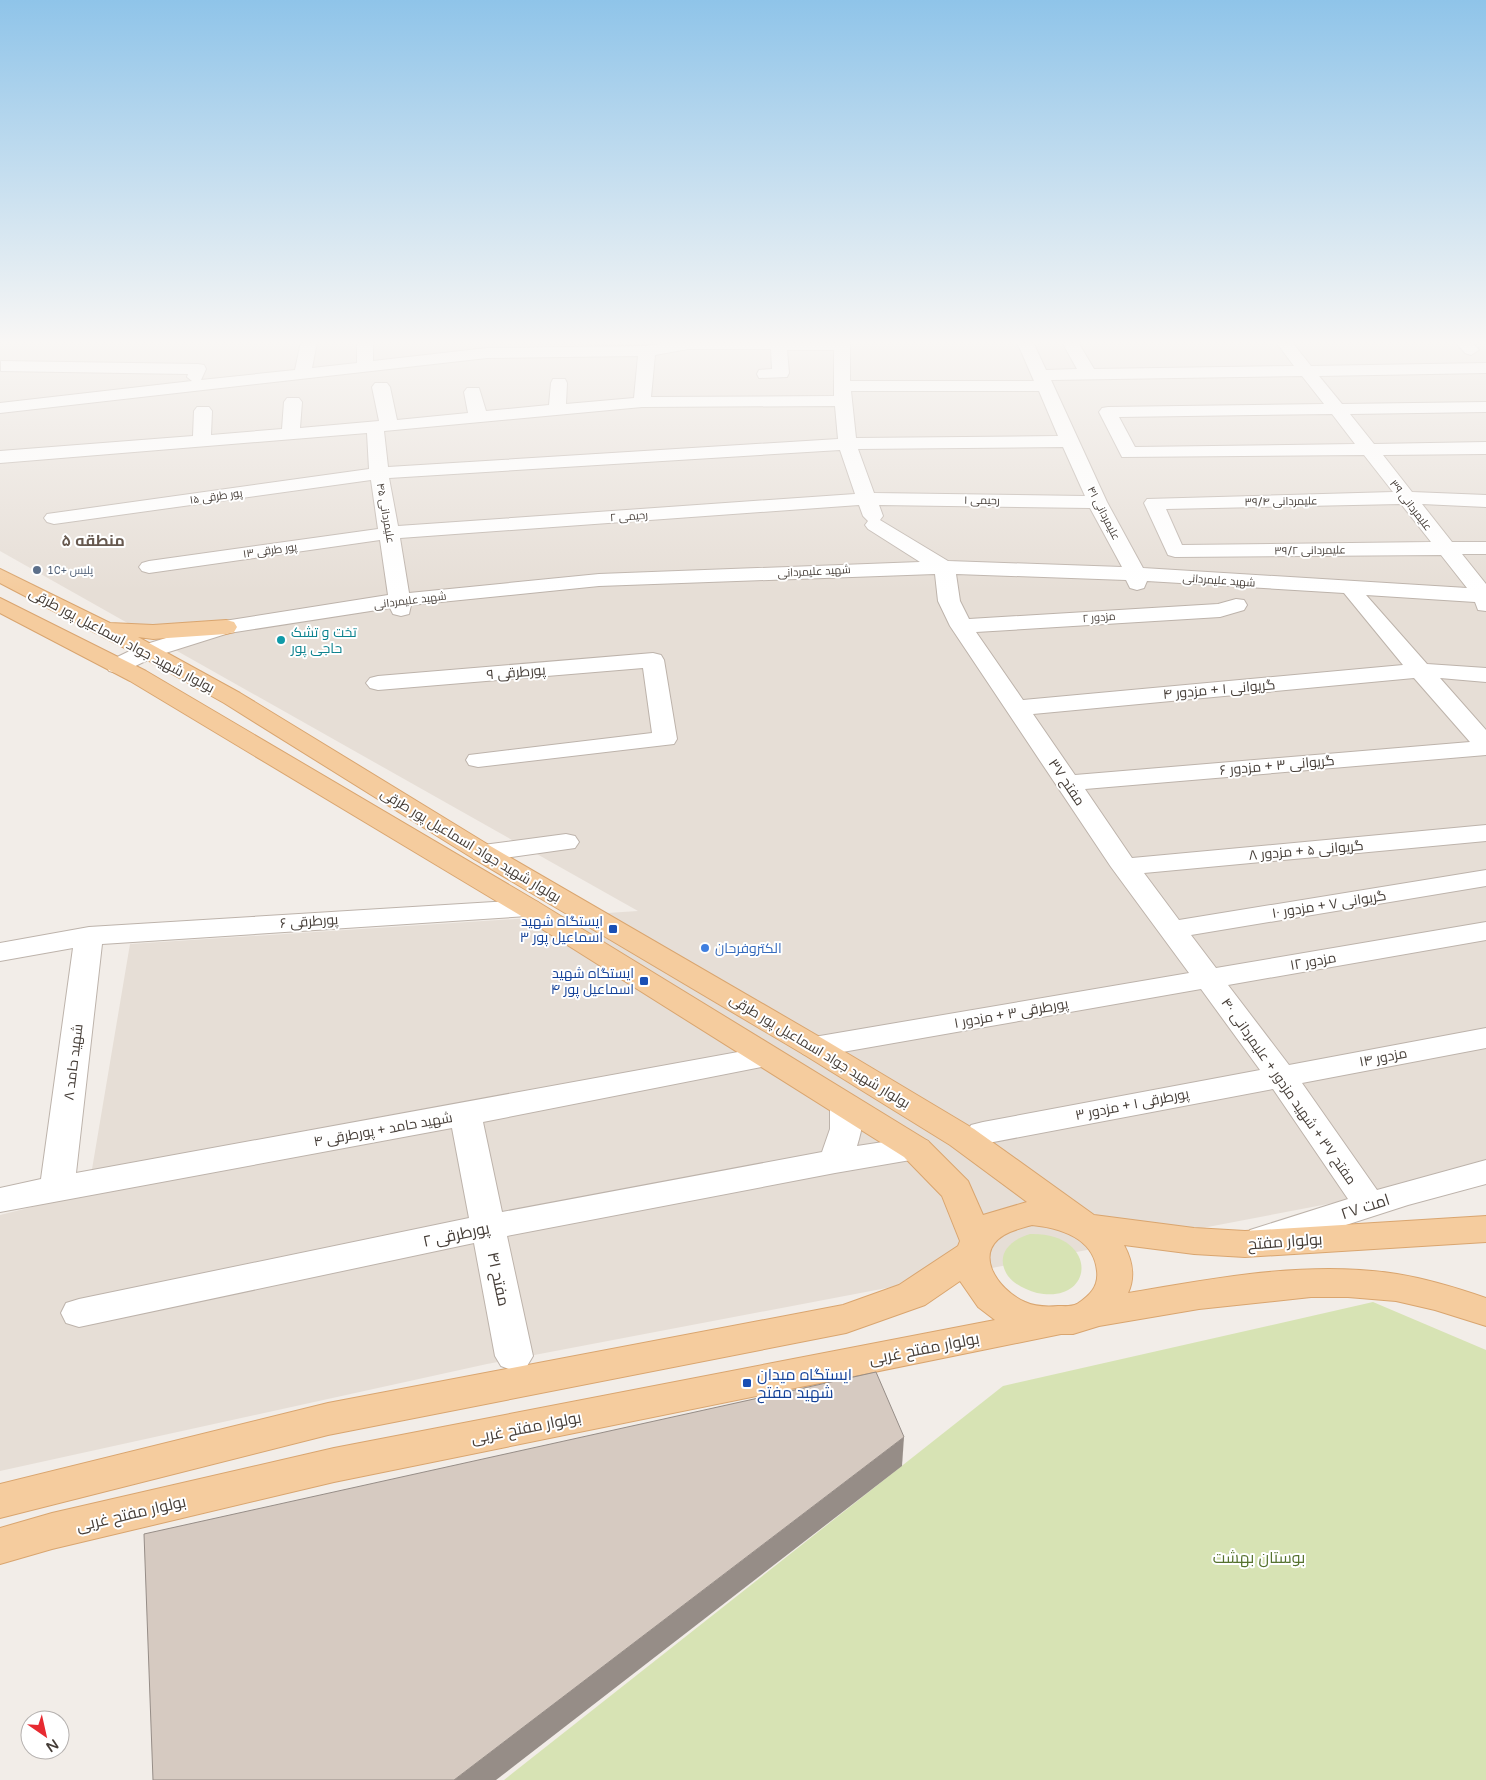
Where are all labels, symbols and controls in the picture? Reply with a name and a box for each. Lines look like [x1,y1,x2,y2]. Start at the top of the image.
street label: علیمردانی ۳۹ [1387,477,1434,533]
street label: علیمردانی ۴۵ [374,482,397,544]
street label: علیمردانی ۴۱ [1085,484,1123,542]
street label: پور طرقی ۱۵ [189,486,243,507]
street label: رحیمی ۱ [964,494,1000,507]
street label: علیمردانی ۳۹/۴ [1244,494,1318,509]
street label: رحیمی ۲ [610,509,649,524]
district label: منطقه ۵ [61,531,125,551]
street label: پور طرقی ۱۳ [242,540,298,561]
street label: علیمردانی ۳۹/۲ [1274,543,1346,558]
street label: شهید علیمردانی [777,563,851,580]
marker: پلیس +10 [31,564,43,576]
place label: پلیس +10 [47,564,93,577]
street label: شهید علیمردانی [1182,571,1256,590]
street label: بولوار شهید جواد اسماعیل پور طرقی [26,584,217,698]
street label: شهید علیمردانی [373,590,447,611]
street label: مزدور ۲ [1082,610,1116,625]
place label: تخت و تشک حاجی پور [290,624,357,658]
marker: تخت و تشک حاجی پور [275,634,287,646]
street label: پورطرقی ۹ [486,661,547,685]
street label: گریوانی ۱ + مزدور ۴ [1162,676,1276,703]
street label: گریوانی ۳ + مزدور ۶ [1219,752,1335,779]
street label: مفتح ۳۷ [1045,756,1088,809]
street label: بولوار شهید جواد اسماعیل پور طرقی [377,785,564,907]
street label: گریوانی ۵ + مزدور ۸ [1248,837,1364,864]
street label: گریوانی ۷ + مزدور ۱۰ [1271,887,1388,922]
street label: پورطرقی ۶ [279,911,339,933]
place label: ایستگاه شهید اسماعیل پور ۳ [520,913,603,947]
marker: ایستگاه شهید اسماعیل پور ۳ [607,923,619,935]
place label: الکتروفرحان [715,940,782,957]
marker: الکتروفرحان [699,942,711,954]
street label: مزدور ۱۲ [1289,949,1338,974]
place label: ایستگاه شهید اسماعیل پور ۴ [551,965,634,999]
marker: ایستگاه شهید اسماعیل پور ۴ [638,975,650,987]
street label: بولوار شهید جواد اسماعیل پور طرقی [726,991,913,1113]
street label: پورطرقی ۳ + مزدور ۱ [953,995,1070,1033]
street label: مفتح ۳۷ + شهید مزدور + علیمردانی ۴۰ [1217,995,1360,1188]
street label: شهید حامد ۸ [60,1023,87,1101]
street label: مزدور ۱۴ [1358,1045,1409,1070]
street label: پورطرقی ۱ + مزدور ۳ [1074,1085,1191,1125]
street label: شهید حامد + پورطرقی ۴ [312,1109,454,1151]
street label: امت ۲۷ [1338,1190,1392,1224]
street label: پورطرقی ۲ [421,1218,492,1253]
street label: بولوار مفتح [1247,1229,1323,1256]
street label: مفتح ۴۱ [482,1250,514,1308]
street label: بولوار مفتح غربی [867,1328,981,1370]
place label: ایستگاه میدان شهید مفتح [757,1365,852,1404]
marker: ایستگاه میدان شهید مفتح [741,1377,753,1389]
street label: بولوار مفتح غربی [469,1407,583,1449]
street label: بولوار مفتح غربی [74,1492,188,1537]
park label: بوستان بهشت [1213,1548,1305,1568]
north arrow [20,1710,70,1760]
text: N [43,1735,61,1756]

